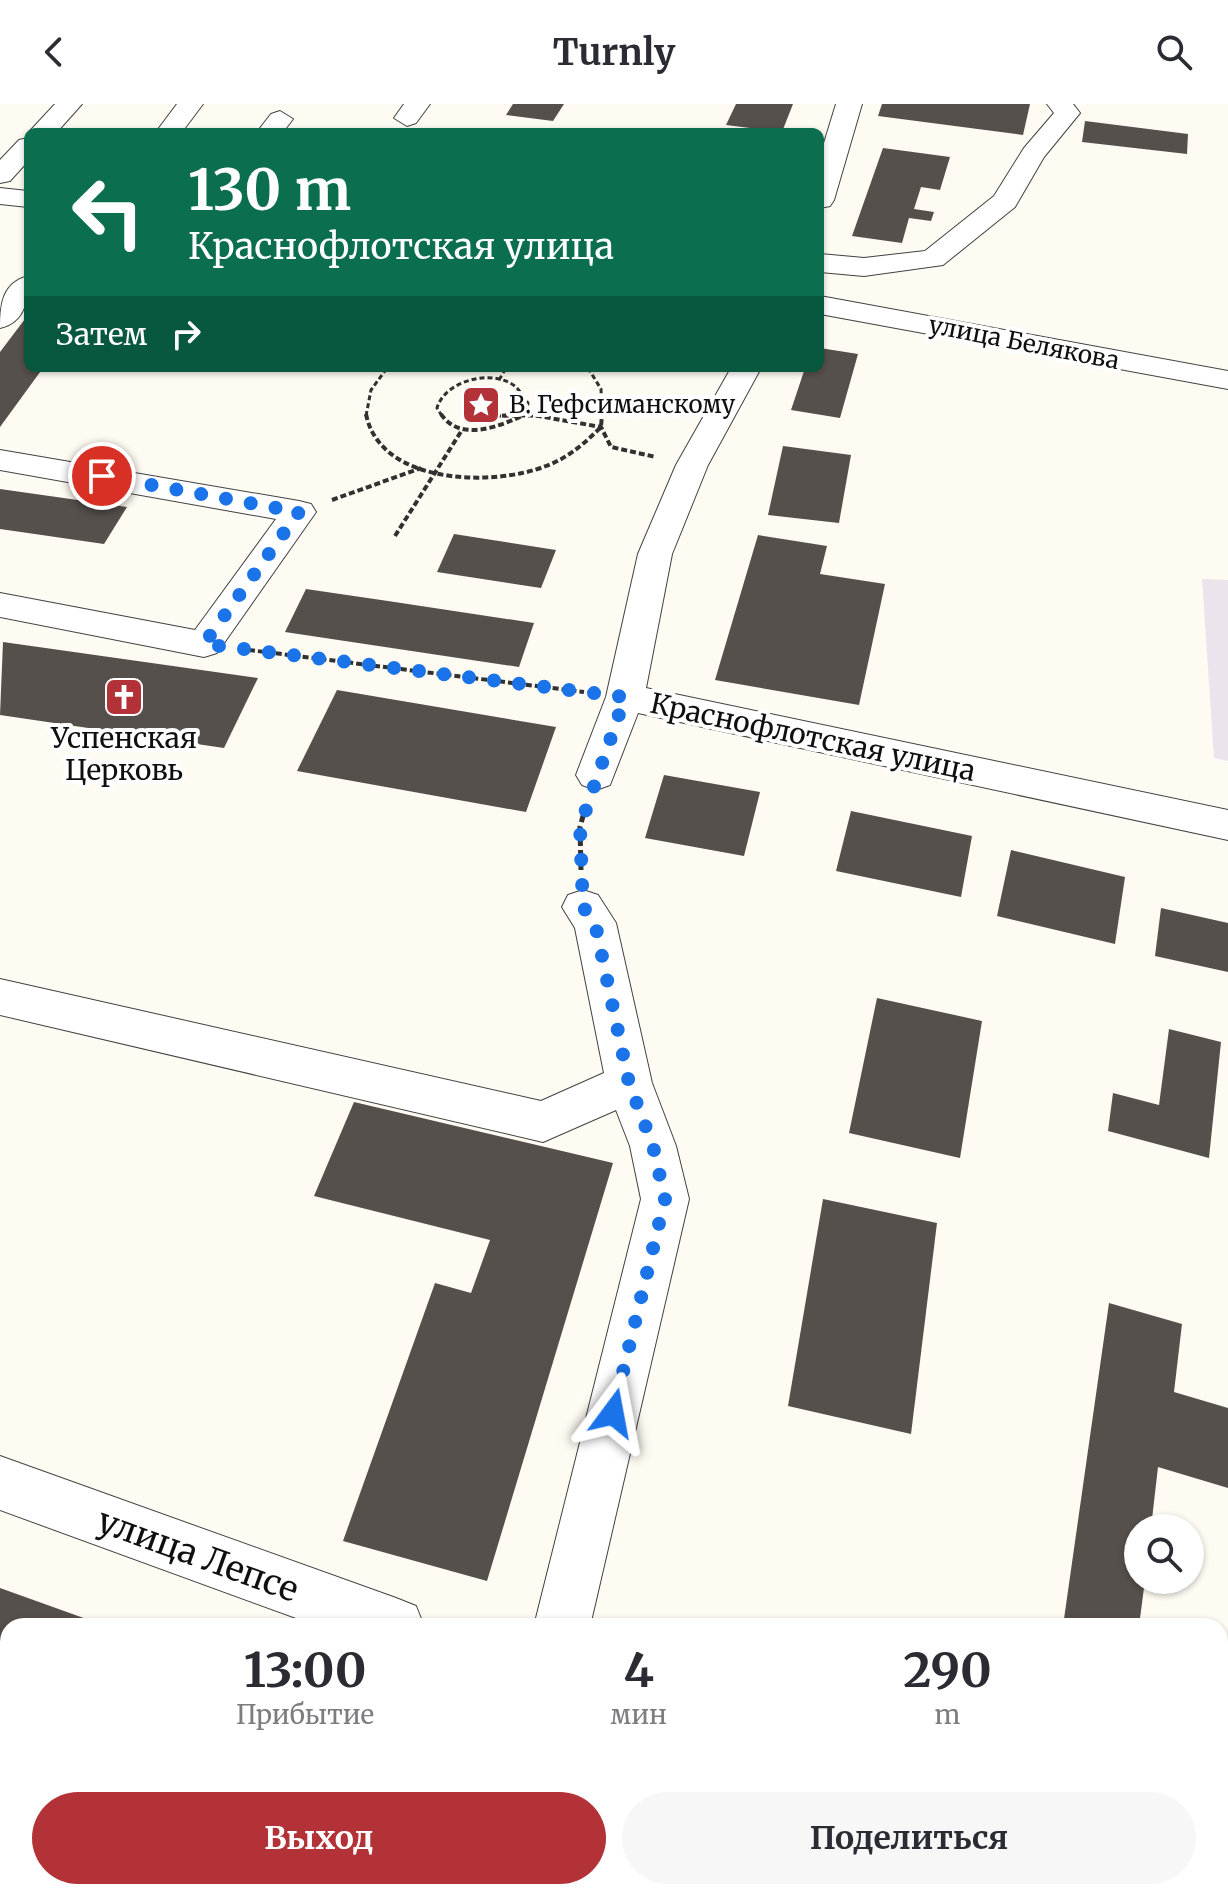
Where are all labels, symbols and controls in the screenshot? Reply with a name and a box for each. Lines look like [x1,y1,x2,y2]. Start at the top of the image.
icon: back [32,30,76,74]
text: Turnly [553,30,675,75]
icon: search [1152,30,1196,74]
text: 130 m [188,155,351,225]
icon: left [56,160,160,264]
text: Краснофлотская улица [188,224,614,269]
street label: улица Белякова [926,309,1122,376]
icon: right [164,312,208,356]
text: Затем [56,315,148,353]
place icon: В. Гефсиманскому [460,384,502,426]
place label: В. Гефсиманскому [509,389,735,420]
pin [68,442,136,510]
icon: arrive [80,454,124,498]
church icon: Успенская Церковь [103,676,145,718]
street label: Краснофлотская улица [647,685,979,789]
place label: Успенская Церковь [50,720,197,788]
position arrow [571,1371,655,1455]
street label: улица Лепсе [92,1499,304,1611]
map controls [1124,1514,1204,1594]
button: search [1124,1514,1204,1594]
text: 13:00 [244,1640,367,1700]
text: 4 [623,1640,654,1700]
text: 290 [903,1640,992,1700]
text: Прибытие [236,1698,374,1731]
text: мин [610,1698,667,1731]
text: m [935,1698,960,1731]
button: Выход [32,1792,606,1884]
button: Поделиться [622,1792,1196,1884]

